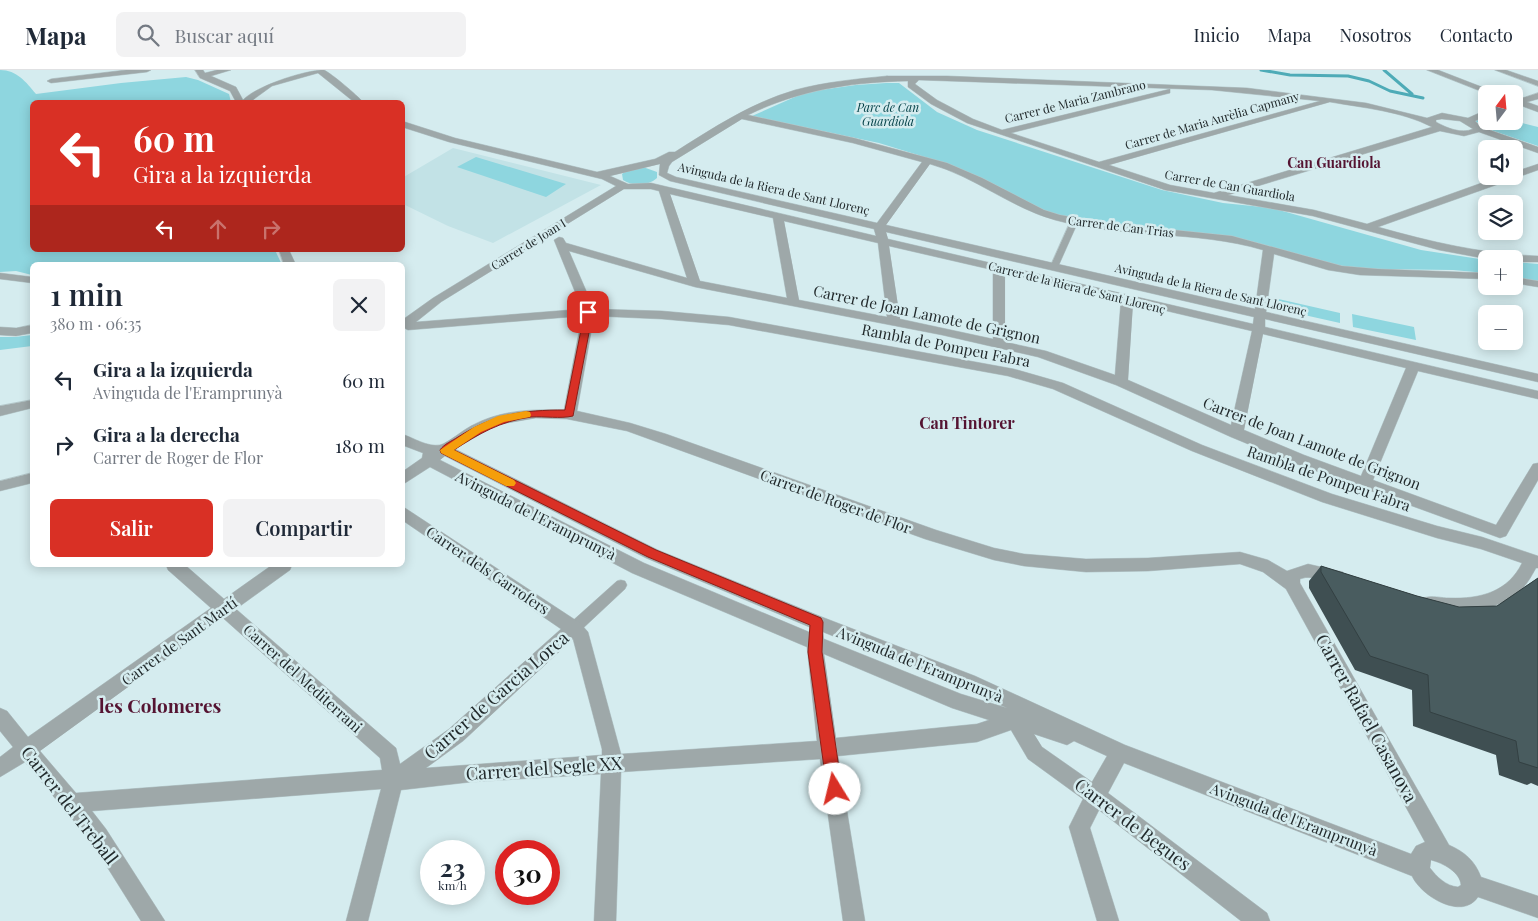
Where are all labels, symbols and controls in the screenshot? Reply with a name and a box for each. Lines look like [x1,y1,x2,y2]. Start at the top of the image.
search box [116,12,466,57]
text: Mapa [25,19,86,51]
icon: search [134,21,162,49]
text: Buscar aquí [174,22,274,48]
text: Inicio [1194,23,1240,47]
text: Mapa [1268,23,1312,47]
text: Nosotros [1340,23,1412,47]
text: Contacto [1440,23,1513,47]
street label: Carrer de Maria Zambrano [1003,76,1147,126]
north arrow [1478,85,1522,130]
map controls [1478,85,1523,350]
street label: Carrer de Maria Aurèlia Capmany [1123,87,1301,153]
park label: Parc de Can Guardiola [856,99,919,129]
text: 60 m [133,114,215,161]
icon: left [50,120,115,185]
button: sound [1478,140,1523,185]
district label: Can Guardiola [1287,153,1381,172]
street label: Avinguda de la Riera de Sant Llorenç [676,158,872,218]
text: Gira a la izquierda [133,159,312,189]
street label: Carrer de Can Guardiola [1164,166,1296,204]
button: layers [1478,195,1523,240]
street label: Carrer de Can Trias [1067,212,1175,240]
icon: left [151,215,179,243]
icon: ahead [204,215,232,243]
icon: right [257,215,285,243]
street label: Carrer de Joan I [488,215,568,273]
button: + [1478,250,1523,295]
street label: Carrer de la Riera de Sant Llorenç [987,257,1167,317]
street label: Avinguda de la Riera de Sant Llorenç [1113,259,1309,319]
text: 1 min [50,274,123,314]
button: close [333,279,385,331]
street label: Carrer de Joan Lamote de Grignon [812,280,1042,348]
pin [567,291,609,333]
icon: arrive [574,298,602,326]
button: − [1478,305,1523,350]
text: 380 m · 06:35 [50,313,142,334]
street label: Rambla de Pompeu Fabra [860,319,1033,371]
text: Gira a la izquierda [93,356,253,382]
icon: left [50,366,78,394]
text: 60 m [342,367,385,393]
text: Avinguda de l'Eramprunyà [93,382,282,403]
street label: Carrer de Joan Lamote de Grignon [1200,392,1424,494]
district label: Can Tintorer [919,412,1015,433]
text: Gira a la derecha [93,421,240,447]
icon: right [50,431,78,459]
text: 180 m [335,432,385,458]
street label: Rambla de Pompeu Fabra [1245,441,1414,516]
text: Carrer de Roger de Flor [93,447,263,468]
street label: Carrer de Roger de Flor [758,464,915,538]
street label: Avinguda de l'Eramprunyà [451,465,620,564]
button: Salir [50,499,213,557]
button: Compartir [223,499,385,557]
street label: Carrer dels Garrofers [423,521,553,619]
street label: Carrer de Sant Martí [117,592,241,690]
street label: Carrer del Mediterrani [239,619,367,737]
street label: Avinguda de l'Eramprunyà [833,621,1007,707]
street label: Carrer de Garcia Lorca [418,625,574,765]
street label: Carrer Rafael Casanova [1311,630,1423,807]
district label: les Colomeres [99,692,221,718]
street label: Carrer del Treball [16,741,124,869]
street label: Carrer del Segle XX [465,751,624,785]
position arrow [808,762,860,814]
street label: Carrer de Begues [1070,772,1196,876]
street label: Avinguda de l'Eramprunyà [1207,777,1381,860]
speed limit sign: 30 [495,840,560,905]
text: 23 [440,850,465,883]
text: km/h [438,877,467,893]

